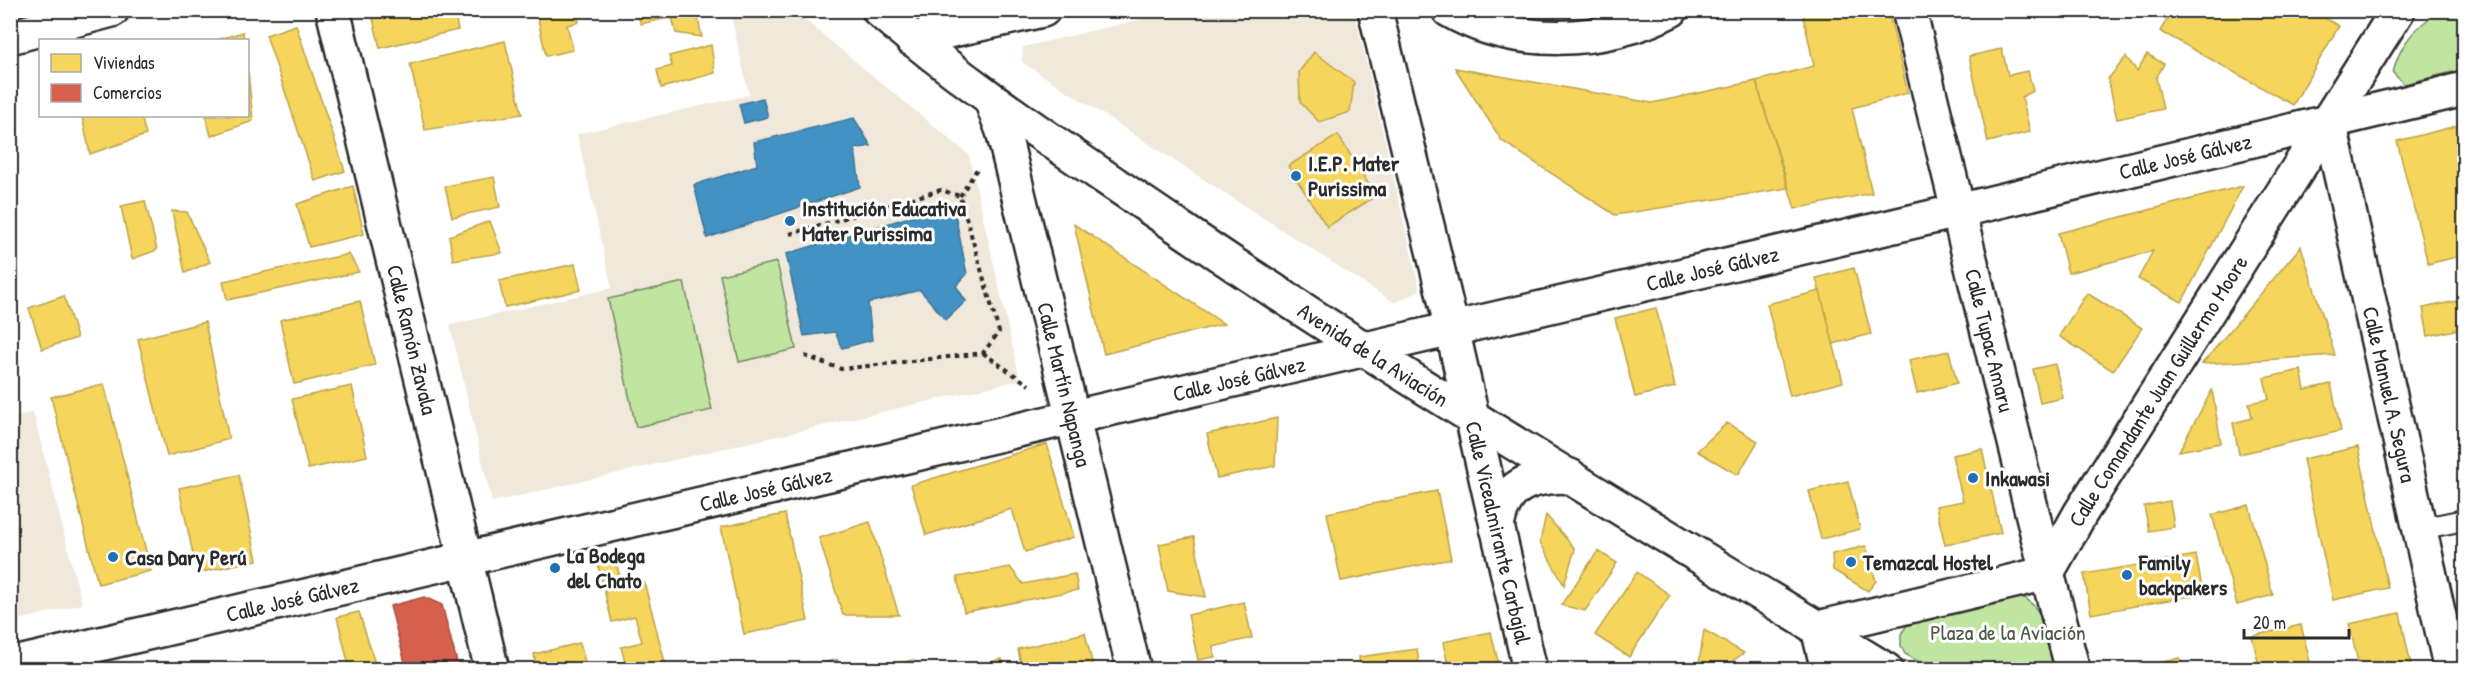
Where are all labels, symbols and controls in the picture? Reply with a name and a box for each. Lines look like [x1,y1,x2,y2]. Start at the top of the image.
legend [39,39,249,117]
text: Viviendas [93,50,155,75]
text: Comercios [93,80,162,105]
street label: Calle José Gálvez [2116,126,2255,187]
place label: I.E.P. Mater Purissima [1308,148,1400,203]
marker: I.E.P. Mater Purissima [1289,169,1303,183]
place label: Institución Educativa Mater Purissima [802,193,966,248]
marker: Institución Educativa Mater Purissima [783,214,797,228]
street label: Calle José Gálvez [1643,238,1782,298]
street label: Calle Comandante Juan Guillermo Moore [2061,249,2255,532]
street label: Calle Ramón Zavala [380,262,445,418]
street label: Calle Tupac Amaru [1958,266,2022,415]
street label: Avenida de la Aviación [1292,296,1454,414]
street label: Calle Martín Napanga [1030,299,1099,470]
street label: Calle Manuel A. Segura [2356,304,2424,485]
street label: Calle José Gálvez [1170,349,1308,409]
street label: Calle Vicealmirante Carbajal [1459,418,1539,647]
street label: Calle José Gálvez [696,459,835,519]
place label: Inkawasi [1985,463,2050,493]
marker: Inkawasi [1966,471,1980,485]
place label: La Bodega del Chato [567,540,645,595]
place label: Casa Dary Perú [125,542,247,573]
place label: Temazcal Hostel [1862,547,1994,577]
place label: Family backpakers [2138,547,2228,603]
marker: Casa Dary Perú [106,550,120,564]
marker: Temazcal Hostel [1844,555,1858,569]
marker: La Bodega del Chato [548,561,562,575]
marker: Family backpakers [2120,568,2134,582]
street label: Calle José Gálvez [223,569,362,629]
scale bar [2244,602,2349,640]
text: 20 m [2253,610,2286,635]
park label: Plaza de la Aviación [1930,617,2086,647]

